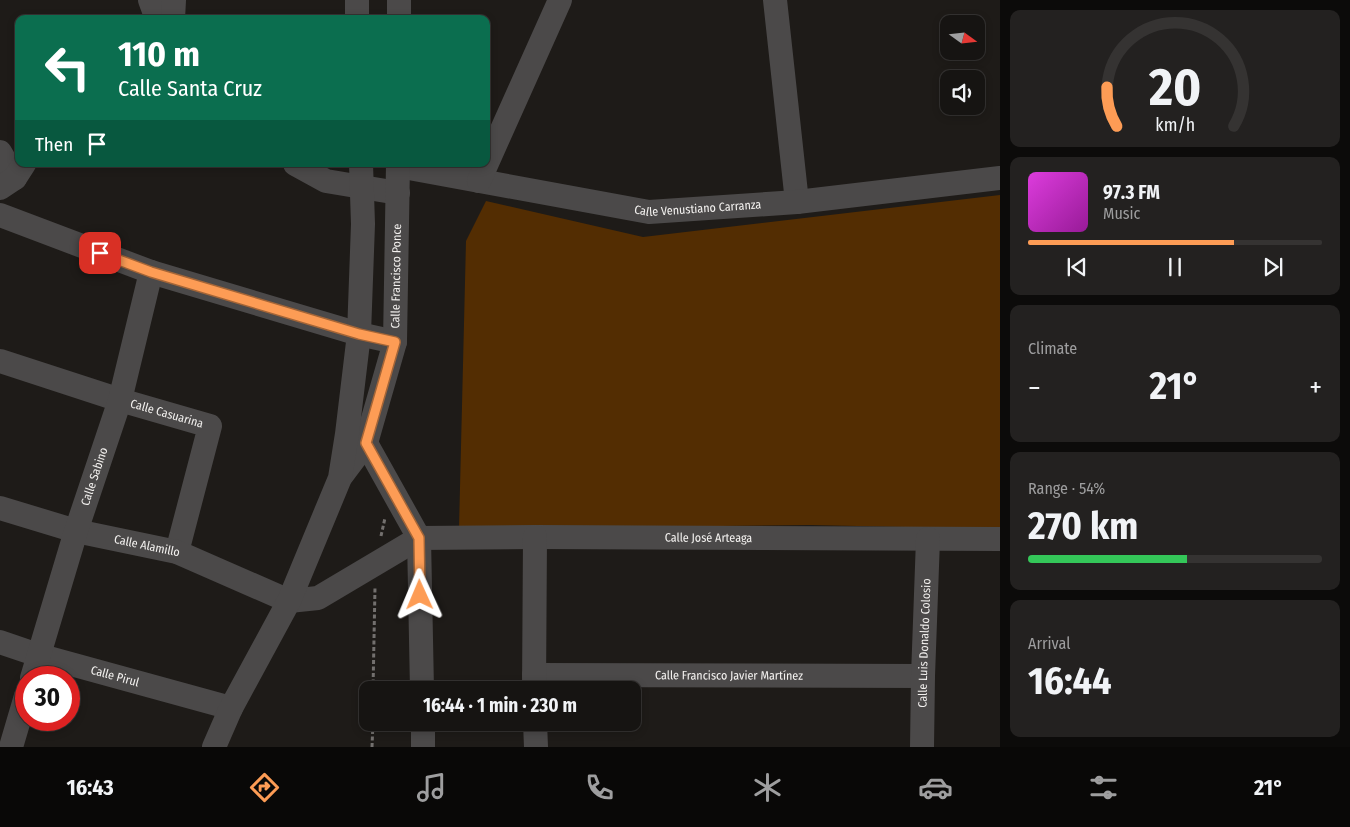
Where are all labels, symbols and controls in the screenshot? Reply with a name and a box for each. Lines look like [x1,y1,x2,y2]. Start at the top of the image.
north arrow [940,15,985,60]
map controls [940,15,985,115]
text: 110 m [118,33,200,75]
icon: left [35,35,100,100]
text: 20 [1148,56,1201,119]
button: sound [940,70,985,115]
text: Calle Santa Cruz [118,75,262,102]
text: km/h [1155,114,1195,136]
icon: arrive [83,130,111,158]
text: Then [35,133,73,156]
text: 97.3 FM [1103,181,1160,204]
street label: Calle Venustiano Carranza [633,197,762,219]
text: Music [1103,204,1140,223]
street label: Calle Francisco Ponce [388,224,404,328]
pin [79,232,121,274]
icon: arrive [86,239,114,267]
icon: previous [1063,253,1091,281]
icon: pause [1161,253,1189,281]
icon: next [1259,253,1287,281]
text: Climate [1028,339,1077,358]
text: 21° [1150,363,1200,409]
text: − [1028,371,1041,404]
text: + [1309,371,1322,404]
street label: Calle Casuarina [129,396,205,431]
street label: Calle Sabino [78,445,111,507]
text: Range · 54% [1028,479,1105,498]
text: 270 km [1028,503,1138,549]
street label: Calle José Arteaga [665,531,752,545]
street label: Calle Alamillo [113,532,181,559]
position arrow [393,568,445,620]
street label: Calle Luis Donaldo Colosio [916,578,934,708]
text: Arrival [1028,634,1070,653]
text: 16:44 [1028,658,1112,704]
street label: Calle Pirul [89,663,141,689]
speed limit sign: 30 [15,666,80,731]
street label: Calle Francisco Javier Martínez [655,668,803,683]
text: 16:44 · 1 min · 230 m [423,694,577,717]
icon: directions [247,770,282,805]
icon: music [414,770,449,805]
icon: phone [582,770,617,805]
icon: climate [750,770,785,805]
icon: car [918,770,953,805]
icon: filters [1086,770,1121,805]
text: 16:43 [66,774,114,801]
text: 21° [1254,774,1283,801]

